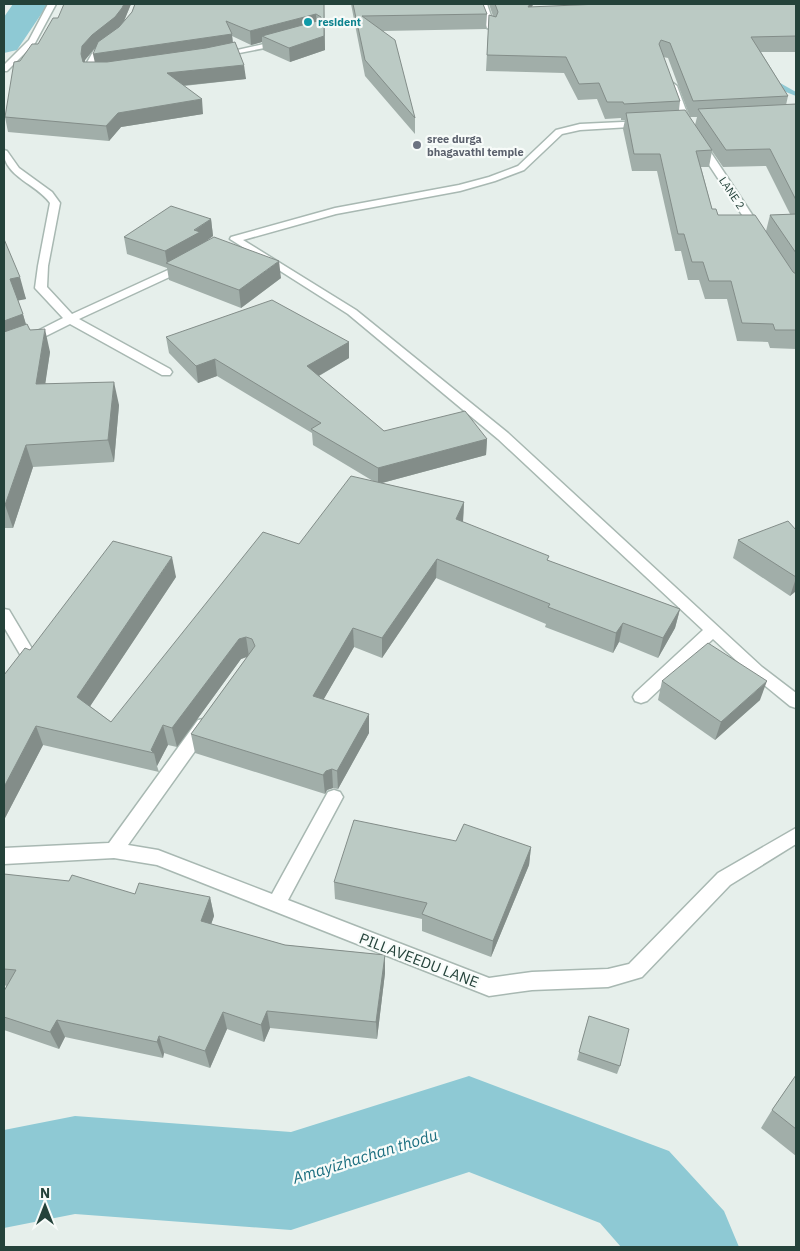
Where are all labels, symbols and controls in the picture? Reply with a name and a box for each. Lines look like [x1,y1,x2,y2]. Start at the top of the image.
place label: resident [318,15,361,29]
marker: resident [302,16,314,28]
place label: sree durga bhagavathi temple [427,132,524,159]
marker: sree durga bhagavathi temple [411,139,423,151]
street label: LANE 2 [716,174,748,212]
street label: PILLAVEEDU LANE [357,928,481,992]
water label: Amayizhachan thodu [289,1124,440,1188]
north arrow [20,1181,70,1231]
text: N [40,1184,50,1202]

